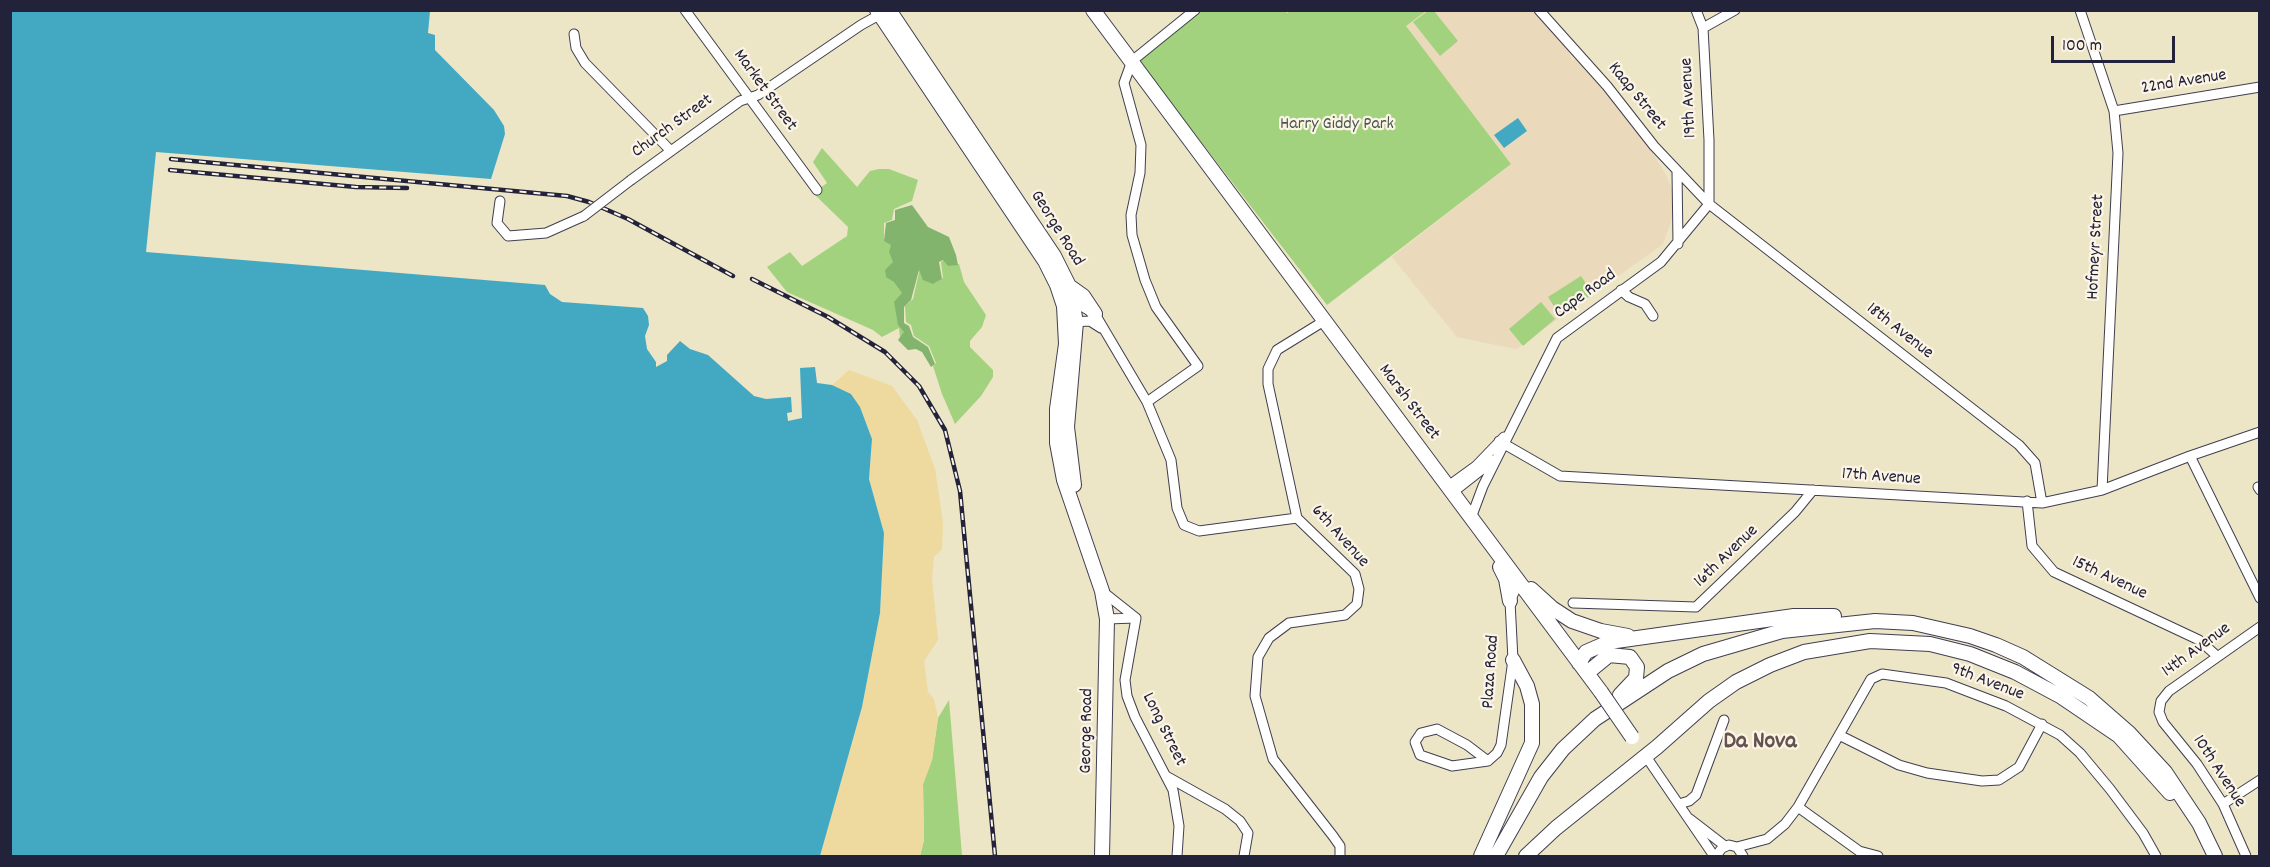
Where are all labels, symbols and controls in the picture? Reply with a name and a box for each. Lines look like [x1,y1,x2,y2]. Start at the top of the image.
scale bar [2054,24,2178,62]
text: 100 m [2062,34,2102,59]
street label: Market Street [727,46,801,136]
street label: 19th Avenue [1677,57,1703,139]
street label: Kaap Street [1602,59,1670,135]
street label: 22nd Avenue [2140,66,2228,100]
street label: Church Street [628,90,718,164]
park label: Harry Giddy Park [1280,115,1394,137]
street label: George Road [1024,187,1088,271]
street label: Hofmeyr Street [2083,194,2111,300]
street label: Cape Road [1551,265,1621,325]
street label: 18th Avenue [1861,299,1937,365]
street label: Marsh Street [1372,361,1444,445]
street label: 17th Avenue [1841,464,1921,492]
street label: 6th Avenue [1305,501,1373,573]
street label: 16th Avenue [1690,521,1764,593]
street label: 15th Avenue [2068,552,2150,606]
street label: 14th Avenue [2158,619,2236,683]
street label: Plaza Road [1479,634,1505,710]
street label: 9th Avenue [1947,659,2027,707]
street label: George Road [1076,688,1100,774]
street label: Long Street [1136,690,1190,770]
district label: Da Nova [1724,730,1796,758]
street label: 10th Avenue [2187,732,2249,812]

